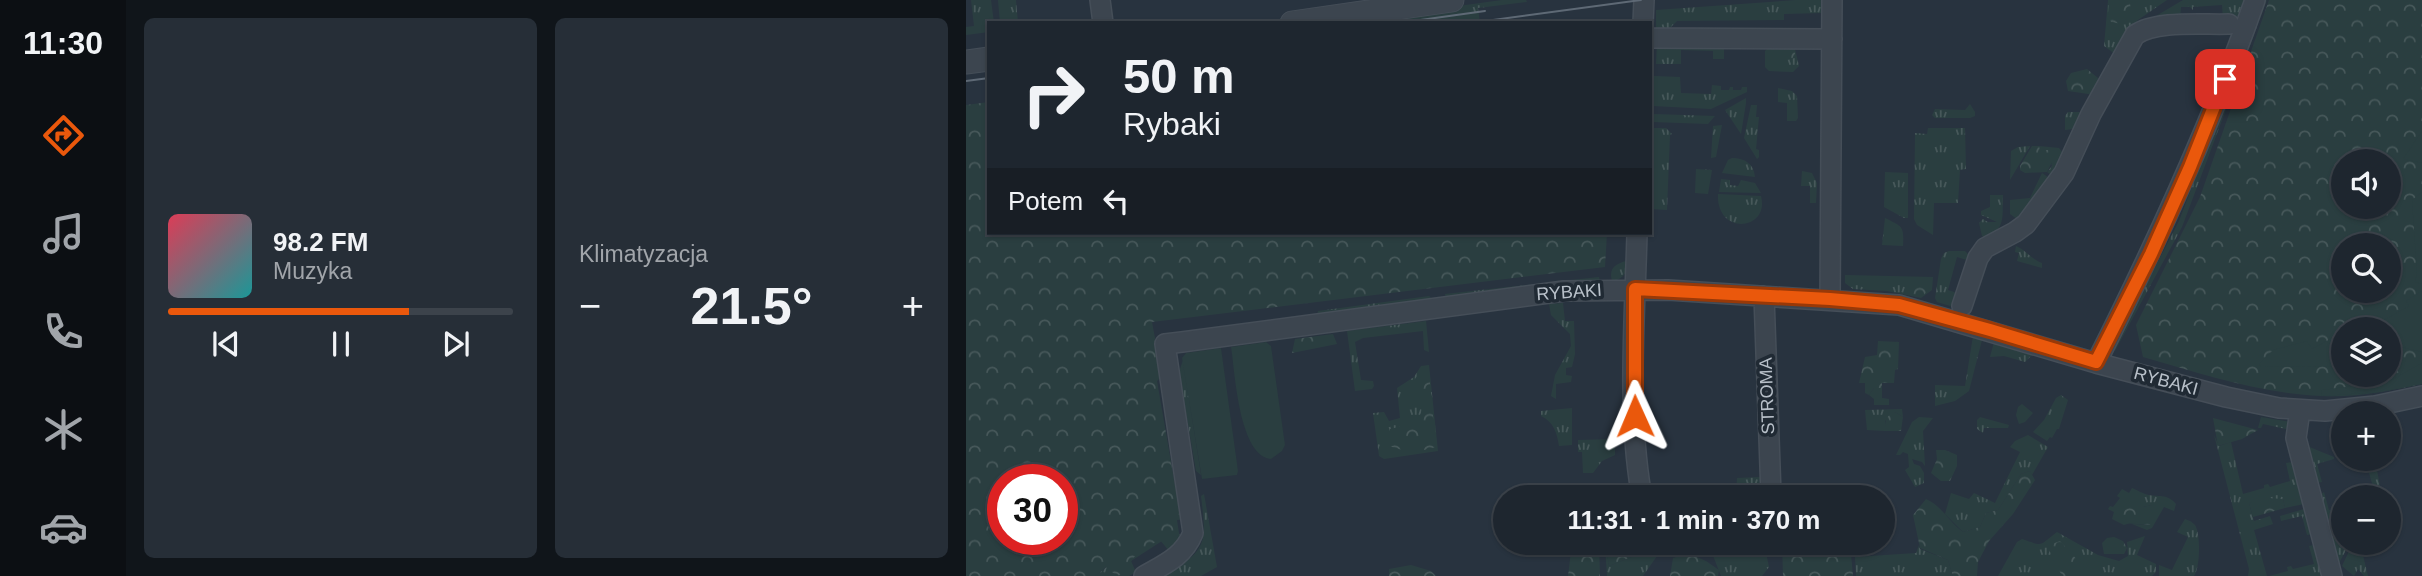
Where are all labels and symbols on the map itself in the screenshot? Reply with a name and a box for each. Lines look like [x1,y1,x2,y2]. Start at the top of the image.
pin [2195,49,2255,109]
street label: RYBAKI [1536,280,1602,304]
street label: STROMA [1756,357,1778,435]
street label: RYBAKI [2132,363,2200,399]
position arrow [1598,379,1672,453]
speed limit sign: 30 [987,464,1078,555]

